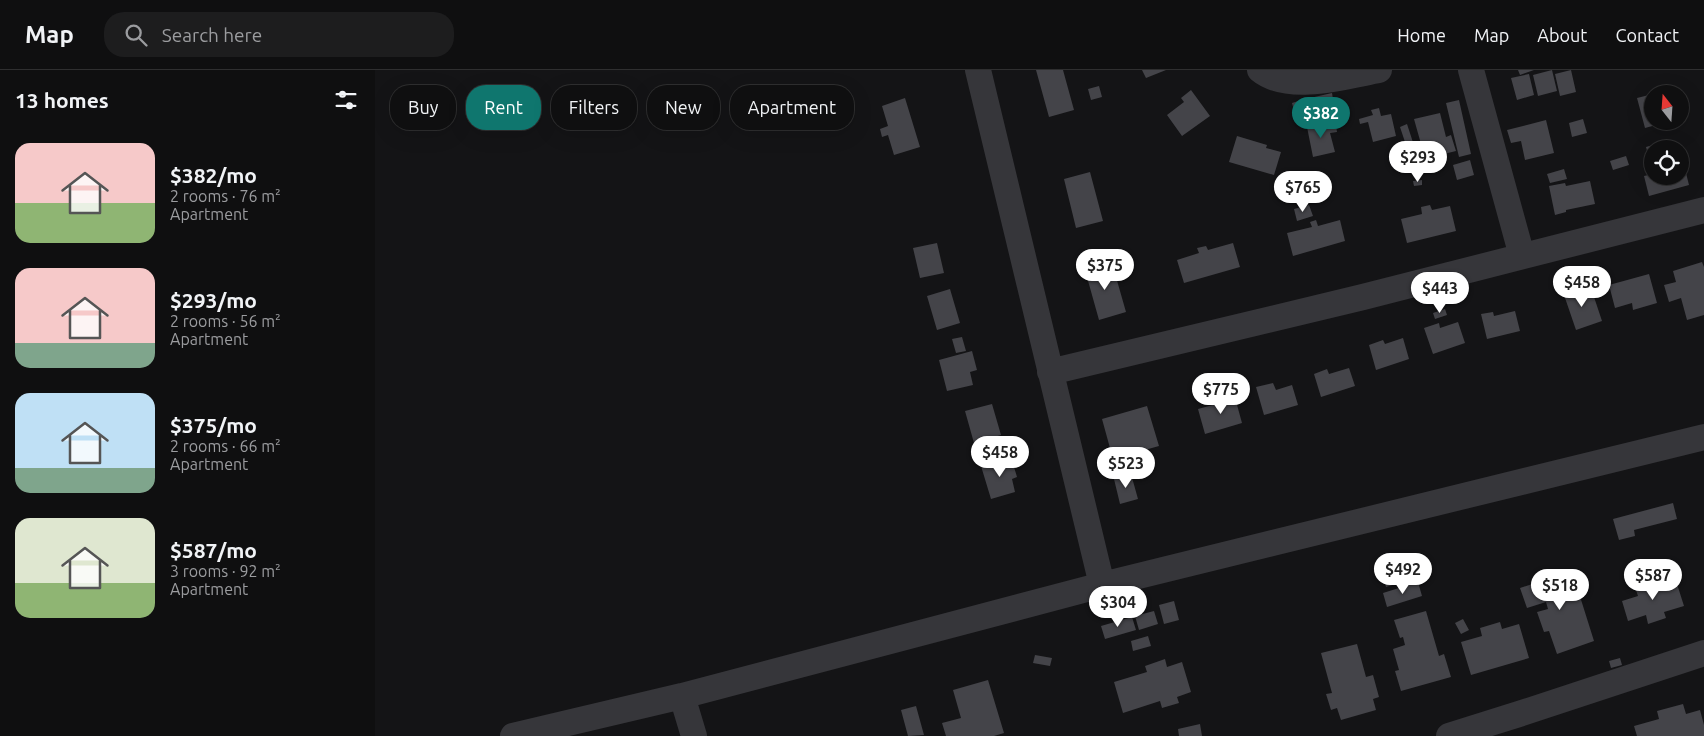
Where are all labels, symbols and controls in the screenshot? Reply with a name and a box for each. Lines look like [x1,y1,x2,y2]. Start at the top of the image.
search box [104,12,454,57]
text: Map [25,21,74,48]
icon: search [122,21,150,49]
text: Search here [162,24,262,46]
text: Home [1397,25,1446,45]
text: Map [1474,25,1509,45]
text: About [1537,25,1587,45]
text: Contact [1615,25,1679,45]
chip: Buy [390,85,456,130]
chip: Rent [466,85,541,130]
chip: Filters [551,85,637,130]
chip: New [647,85,720,130]
chip: Apartment [730,85,854,130]
north arrow [1644,85,1689,130]
map controls [1644,85,1689,185]
icon: filters [332,86,360,114]
text: 13 homes [15,88,109,112]
pin: $382 [1291,97,1351,139]
text: $382 [1303,104,1339,122]
pin: $293 [1388,140,1448,183]
button: locate [1644,140,1689,185]
text: $293 [1400,148,1436,166]
icon: home [55,163,115,223]
text: $382/mo [170,163,257,187]
pin: $765 [1273,170,1333,213]
text: $765 [1285,178,1321,196]
text: 2 rooms · 76 m² [170,187,281,205]
text: Apartment [170,205,248,223]
pin: $375 [1075,248,1135,291]
text: $375 [1087,256,1123,274]
pin: $458 [1552,266,1612,308]
pin: $443 [1410,272,1470,314]
text: $458 [1564,273,1600,291]
text: $443 [1422,279,1458,297]
icon: home [55,288,115,348]
text: $293/mo [170,288,257,312]
text: 2 rooms · 56 m² [170,312,281,330]
text: Apartment [170,330,248,348]
pin: $775 [1191,372,1251,415]
text: $775 [1203,380,1239,398]
icon: home [55,413,115,473]
text: $375/mo [170,413,257,437]
pin: $458 [970,436,1030,478]
text: 2 rooms · 66 m² [170,437,281,455]
text: $458 [982,443,1018,461]
pin: $523 [1096,446,1156,489]
text: $523 [1108,454,1144,472]
text: Apartment [170,455,248,473]
icon: home [55,538,115,598]
text: $587/mo [170,538,257,562]
pin: $492 [1373,552,1433,595]
pin: $587 [1623,558,1683,601]
text: $492 [1385,560,1421,578]
text: 3 rooms · 92 m² [170,562,281,580]
text: $587 [1635,566,1671,584]
pin: $518 [1530,568,1590,611]
text: $518 [1542,576,1578,594]
text: Apartment [170,580,248,598]
pin: $304 [1088,586,1148,628]
text: $304 [1100,593,1136,611]

